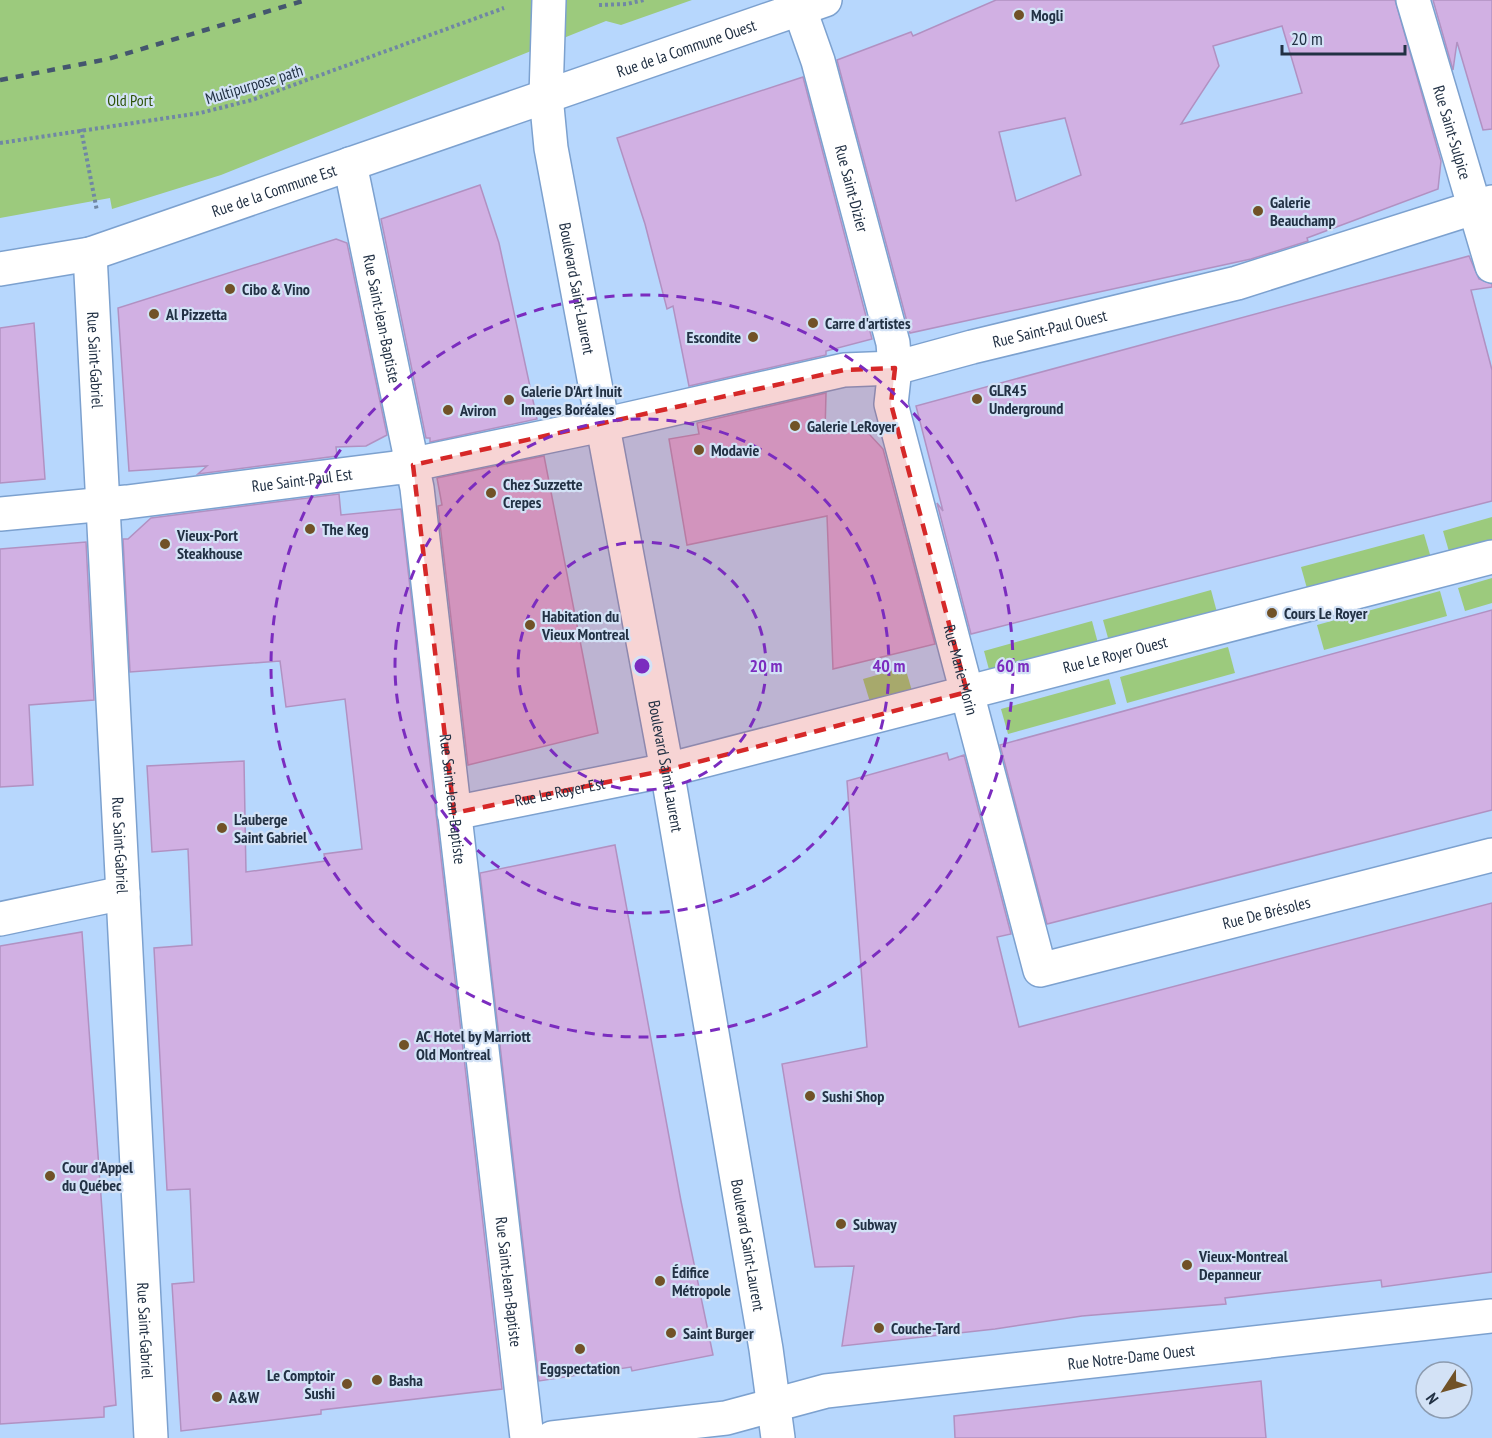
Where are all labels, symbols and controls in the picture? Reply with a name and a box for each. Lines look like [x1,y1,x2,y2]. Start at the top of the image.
place label: Mogli [1031,5,1064,25]
marker: Mogli [1012,8,1026,22]
street label: Rue de la Commune Ouest [614,14,759,81]
scale bar [1282,18,1405,56]
text: 20 m [1291,27,1323,50]
street label: Multipurpose path [203,60,305,108]
street label: Rue Saint-Sulpice [1429,83,1476,182]
park label: Old Port [107,90,153,110]
street label: Rue Saint-Dizier [831,143,873,235]
street label: Rue de la Commune Est [209,159,340,221]
place label: Galerie Beauchamp [1270,192,1336,230]
marker: Galerie Beauchamp [1251,204,1265,218]
street label: Boulevard Saint-Laurent [555,221,599,356]
street label: Rue Saint-Jean-Baptiste [359,253,405,385]
place label: Cibo & Vino [242,279,310,299]
marker: Cibo & Vino [223,282,237,296]
place label: Al Pizzetta [165,304,228,324]
street label: Rue Saint-Paul Ouest [991,305,1109,352]
marker: Al Pizzetta [147,307,161,321]
street label: Rue Saint-Gabriel [83,311,108,409]
place label: Carre d'artistes [825,313,911,333]
marker: Carre d'artistes [806,316,820,330]
place label: Escondite [687,327,741,347]
marker: Escondite [746,330,760,344]
place label: GLR45 Underground [989,380,1063,418]
place label: Galerie D'Art Inuit Images Boréales [521,381,622,419]
marker: GLR45 Underground [970,392,984,406]
marker: Galerie D'Art Inuit Images Boréales [502,393,516,407]
place label: Aviron [459,400,496,420]
marker: Aviron [441,403,455,417]
place label: Galerie LeRoyer [807,416,897,436]
marker: Galerie LeRoyer [788,419,802,433]
place label: Modavie [711,440,759,460]
marker: Modavie [692,443,706,457]
street label: Rue Saint-Paul Est [251,463,354,496]
place label: Chez Suzzette Crepes [503,474,583,512]
marker: Chez Suzzette Crepes [484,486,498,500]
place label: The Keg [322,519,369,539]
marker: The Keg [303,522,317,536]
place label: Vieux-Port Steakhouse [176,525,243,563]
marker: Vieux-Port Steakhouse [158,537,172,551]
place label: Cours Le Royer [1284,603,1368,623]
place label: Habitation du Vieux Montreal [541,606,629,644]
marker: Cours Le Royer [1265,606,1279,620]
marker: Habitation du Vieux Montreal [523,618,537,632]
street label: Rue Marie-Morin [940,623,982,717]
street label: Rue Le Royer Ouest [1061,631,1170,677]
text: 20 m [750,654,782,677]
text: 40 m [873,654,905,677]
text: 60 m [997,654,1029,677]
centre of rings [632,656,652,676]
street label: Boulevard Saint-Laurent [644,699,688,834]
street label: Rue Saint-Jean-Baptiste [436,733,470,865]
street label: Rue Le Royer Est [513,773,607,810]
street label: Rue Saint-Gabriel [108,796,133,894]
place label: L'auberge Saint Gabriel [234,809,307,847]
marker: L'auberge Saint Gabriel [215,821,229,835]
street label: Rue De Brésoles [1220,892,1312,933]
place label: AC Hotel by Marriott Old Montreal [415,1026,531,1064]
marker: AC Hotel by Marriott Old Montreal [397,1038,411,1052]
place label: Sushi Shop [822,1086,884,1106]
marker: Sushi Shop [803,1089,817,1103]
place label: Cour d'Appel du Québec [62,1157,133,1195]
marker: Cour d'Appel du Québec [43,1169,57,1183]
street label: Boulevard Saint-Laurent [727,1178,769,1313]
place label: Subway [853,1214,897,1234]
street label: Rue Saint-Jean-Baptiste [491,1216,526,1348]
marker: Subway [834,1217,848,1231]
place label: Vieux-Montreal Depanneur [1198,1246,1288,1284]
marker: Vieux-Montreal Depanneur [1180,1258,1194,1272]
place label: Édifice Métropole [672,1262,731,1300]
marker: Édifice Métropole [653,1274,667,1288]
street label: Rue Saint-Gabriel [133,1282,158,1380]
place label: Couche-Tard [891,1318,960,1338]
marker: Couche-Tard [872,1321,886,1335]
place label: Saint Burger [683,1323,754,1343]
marker: Saint Burger [664,1326,678,1340]
street label: Rue Notre-Dame Ouest [1067,1339,1196,1374]
marker: Eggspectation [573,1342,587,1356]
place label: Eggspectation [540,1358,620,1378]
north arrow [1414,1360,1474,1420]
place label: Le Comptoir Sushi [267,1365,335,1403]
place label: Basha [389,1370,423,1390]
marker: Basha [370,1373,384,1387]
marker: Le Comptoir Sushi [340,1377,354,1391]
place label: A&W [228,1387,260,1407]
text: N [1421,1389,1442,1408]
marker: A&W [210,1390,224,1404]

